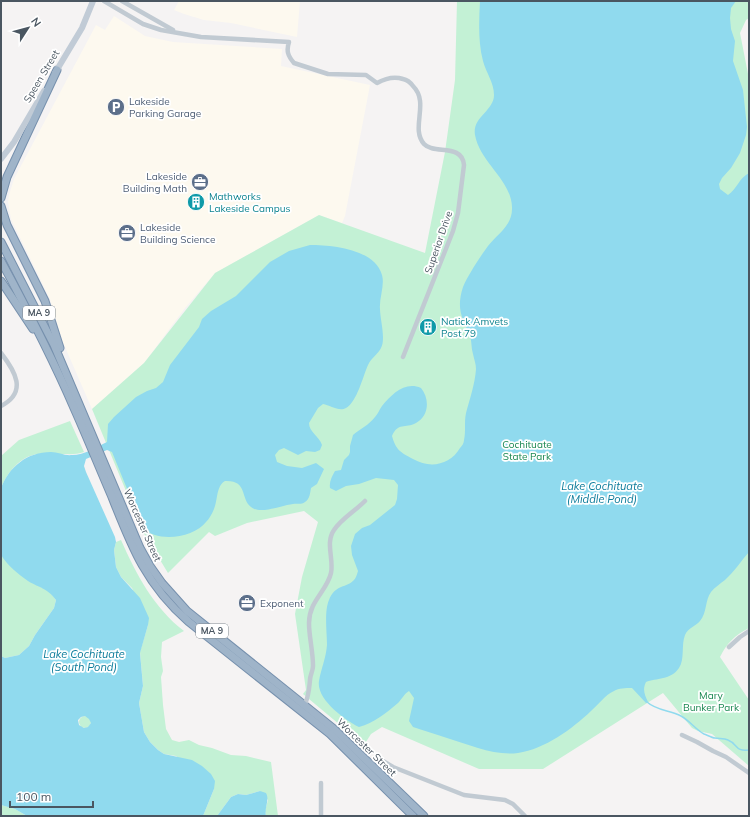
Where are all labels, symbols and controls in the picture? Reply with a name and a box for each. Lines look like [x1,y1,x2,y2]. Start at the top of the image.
north arrow [8,8,48,48]
text: N [28,15,44,30]
street label: Speen Street [21,47,63,105]
place label: Lakeside Parking Garage [129,95,201,120]
parking icon: Lakeside Parking Garage [106,97,126,117]
place label: Lakeside Building Math [123,170,187,195]
office icon: Lakeside Building Math [190,172,210,192]
place label: Mathworks Lakeside Campus [209,190,291,215]
building icon: Mathworks Lakeside Campus [186,192,206,212]
street label: Superior Drive [422,209,455,275]
place label: Lakeside Building Science [140,221,215,246]
office icon: Lakeside Building Science [117,223,137,243]
road number: MA 9 [23,306,55,320]
place label: Natick Amvets Post 79 [441,315,508,340]
building icon: Natick Amvets Post 79 [418,317,438,337]
park label: Cochituate State Park [502,438,552,463]
water label: Lake Cochituate (Middle Pond) [561,479,643,506]
street label: Worcester Street [121,487,165,564]
office icon: Exponent [237,593,257,613]
place label: Exponent [260,597,304,610]
road number: MA 9 [196,624,228,638]
water label: Lake Cochituate (South Pond) [43,647,125,674]
park label: Mary Bunker Park [683,689,740,714]
street label: Worcester Street [334,716,400,779]
scale bar [10,783,93,809]
text: 100 m [16,789,51,804]

